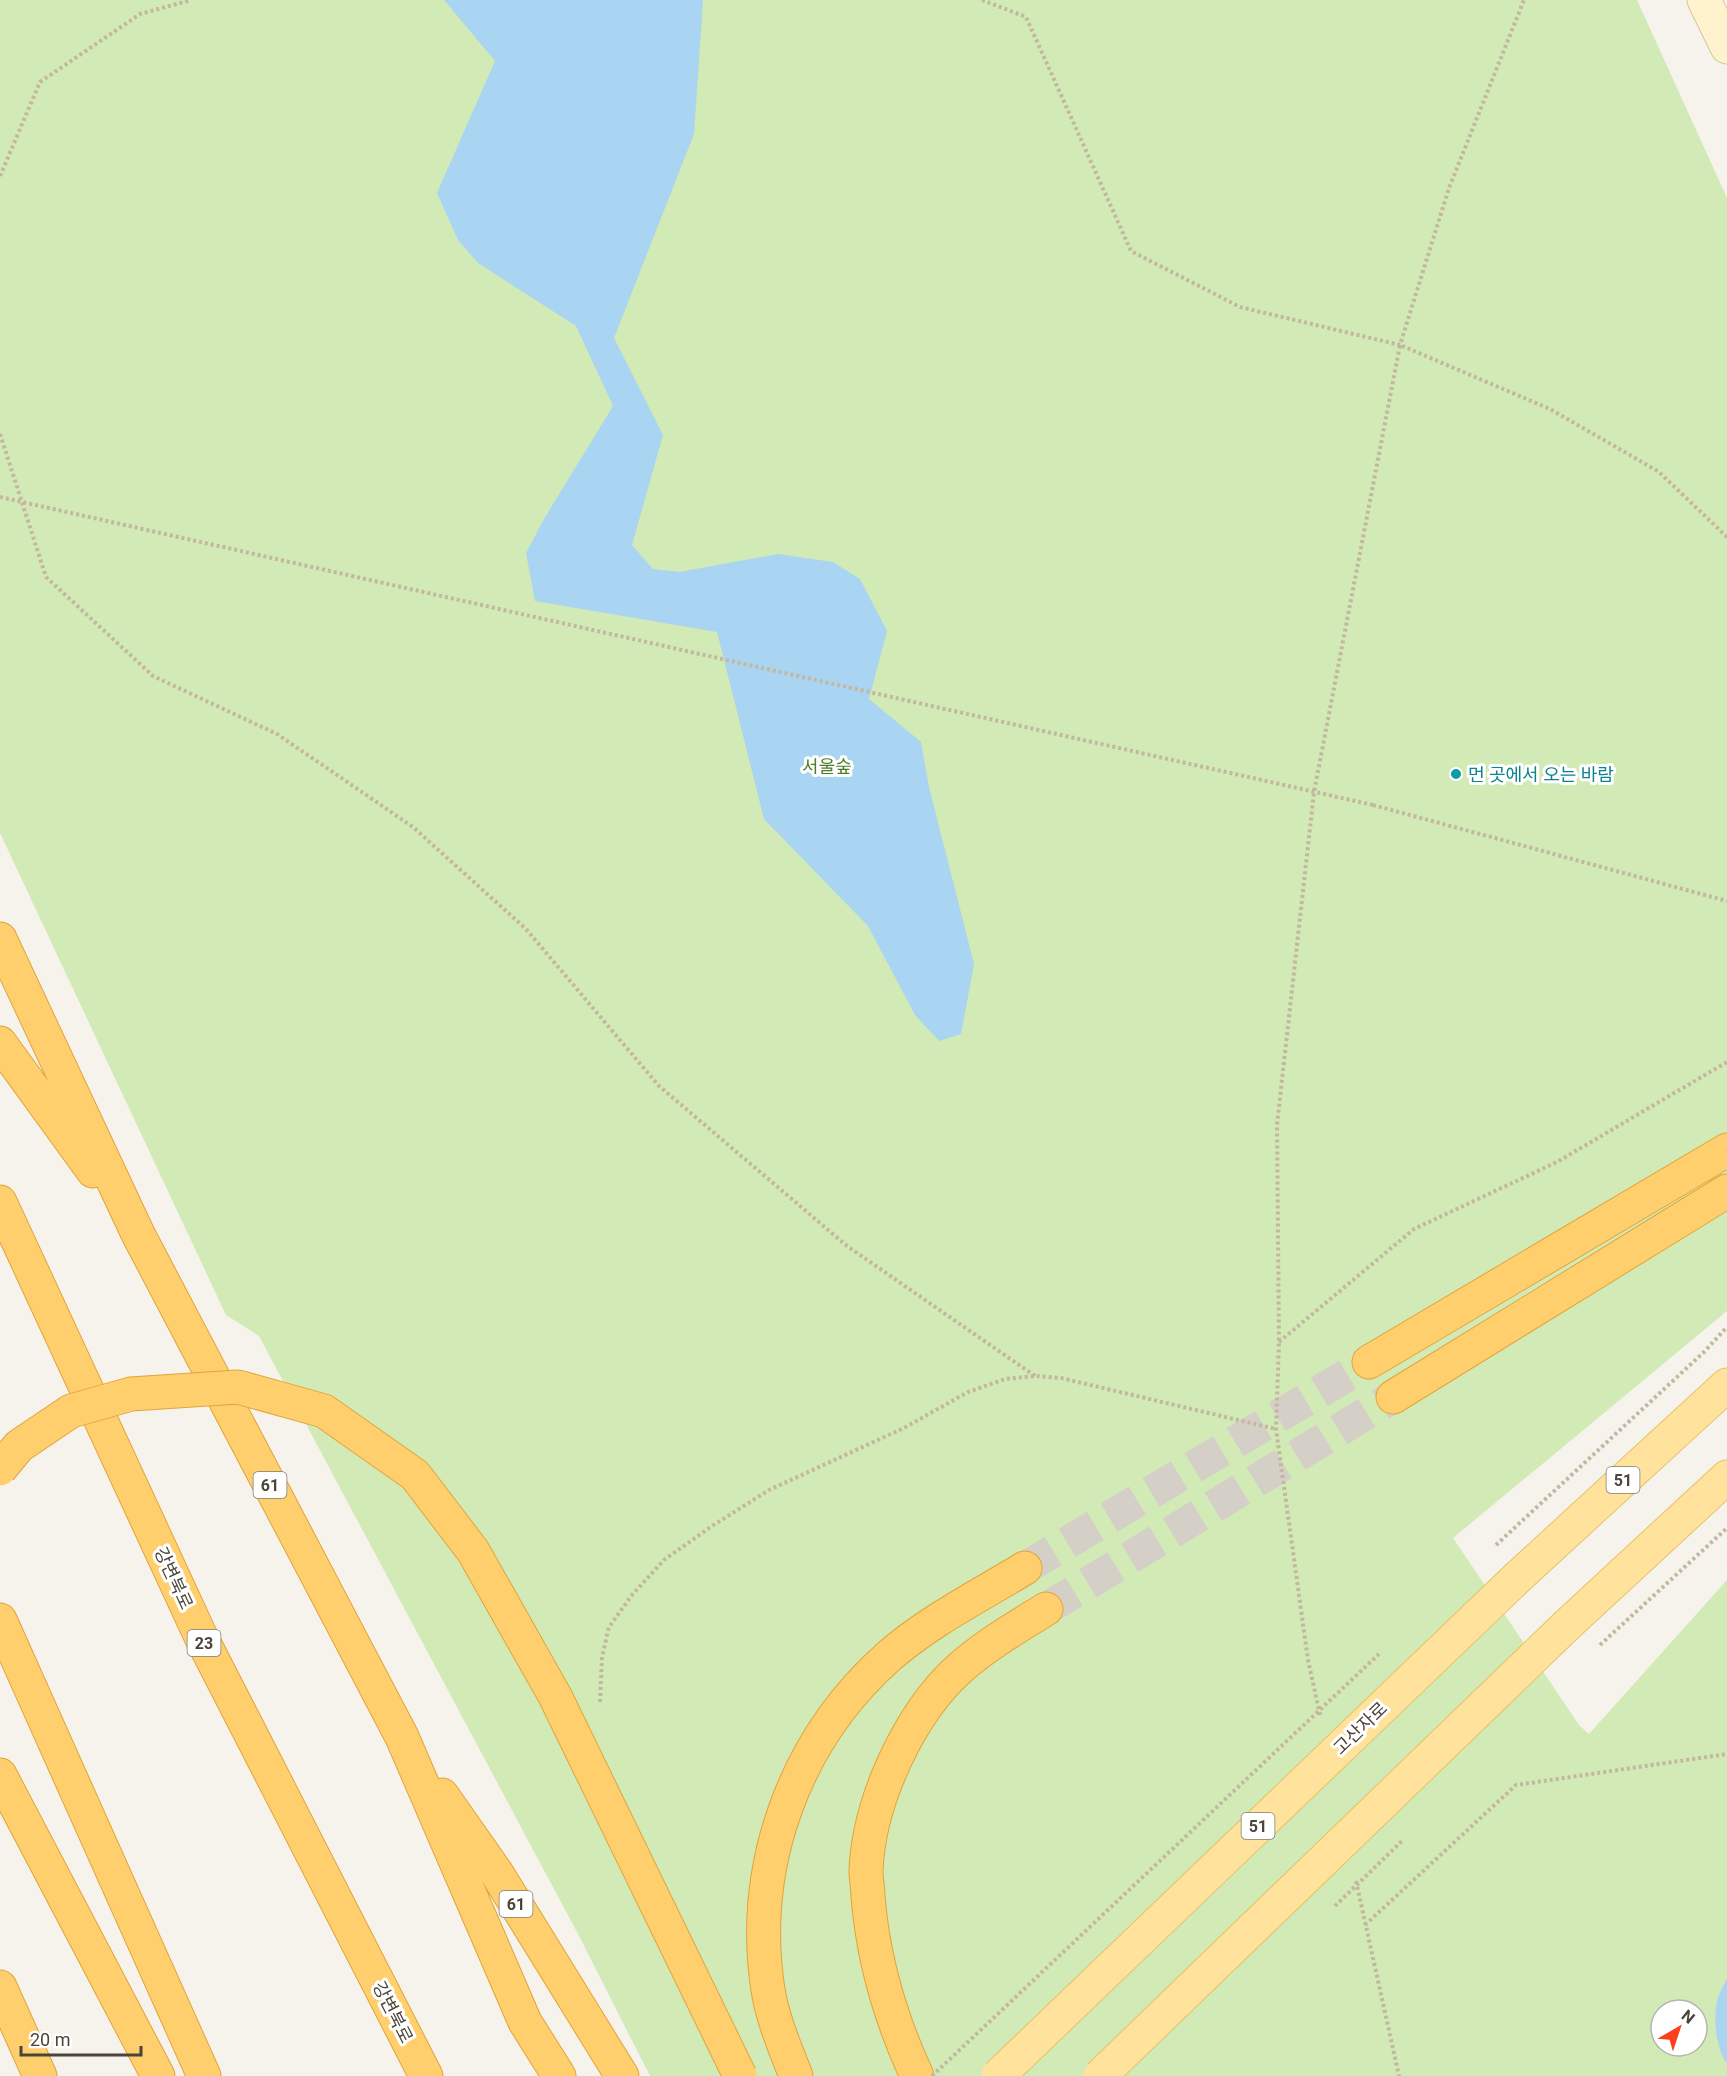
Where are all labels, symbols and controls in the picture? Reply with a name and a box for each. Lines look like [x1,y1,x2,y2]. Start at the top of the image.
park label: 서울숲 [802,756,852,777]
place label: 먼 곳에서 오는 바람 [1468,764,1614,785]
marker: 먼 곳에서 오는 바람 [1449,767,1463,781]
road number: 51 [1606,1467,1640,1493]
road number: 61 [254,1472,286,1498]
street label: 강변북로 [150,1544,198,1612]
road number: 23 [188,1630,220,1656]
street label: 고산자로 [1329,1697,1391,1759]
road number: 51 [1242,1813,1274,1839]
road number: 61 [500,1891,532,1917]
street label: 강변북로 [369,1978,417,2046]
north arrow [1649,1998,1709,2058]
text: N [1678,2006,1698,2028]
scale bar [21,2019,141,2057]
text: 20 m [30,2029,70,2050]

